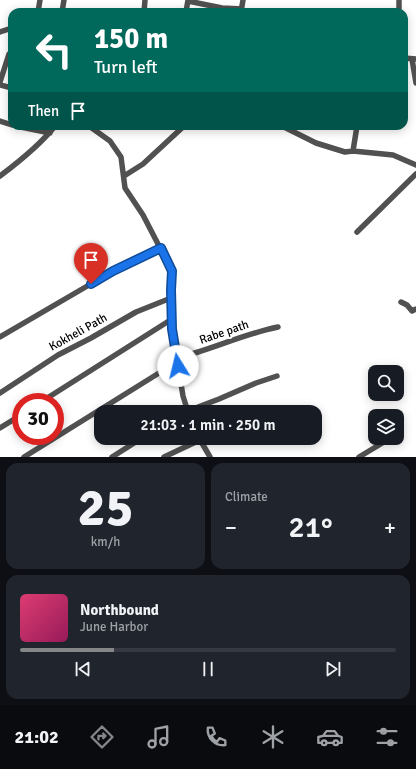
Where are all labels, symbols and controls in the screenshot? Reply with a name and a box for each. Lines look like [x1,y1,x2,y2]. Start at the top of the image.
text: 150 m [94,22,168,56]
icon: left [28,24,80,76]
text: Turn left [94,56,157,78]
icon: arrive [67,100,89,122]
text: Then [28,102,59,120]
pin [74,243,108,284]
icon: arrive [80,249,102,271]
street label: Kokheli Path [46,310,110,355]
street label: Rabe path [197,317,251,348]
position arrow [157,345,199,387]
map controls [368,365,404,445]
button: search [368,365,404,401]
speed limit sign: 30 [12,393,64,445]
button: layers [368,409,404,445]
text: 21:03 · 1 min · 250 m [141,416,275,434]
text: 25 [77,476,134,540]
text: Climate [225,489,268,505]
text: 21° [289,509,332,546]
text: − [225,514,237,541]
text: + [384,514,396,541]
text: km/h [91,534,120,550]
text: Northbound [80,601,159,619]
text: June Harbor [80,619,148,635]
icon: previous [72,658,94,680]
icon: pause [197,658,219,680]
icon: next [322,658,344,680]
icon: directions [88,723,116,751]
icon: music [145,723,173,751]
icon: phone [202,723,230,751]
icon: climate [259,723,287,751]
icon: car [316,723,344,751]
icon: filters [373,723,401,751]
text: 21:02 [15,726,59,748]

